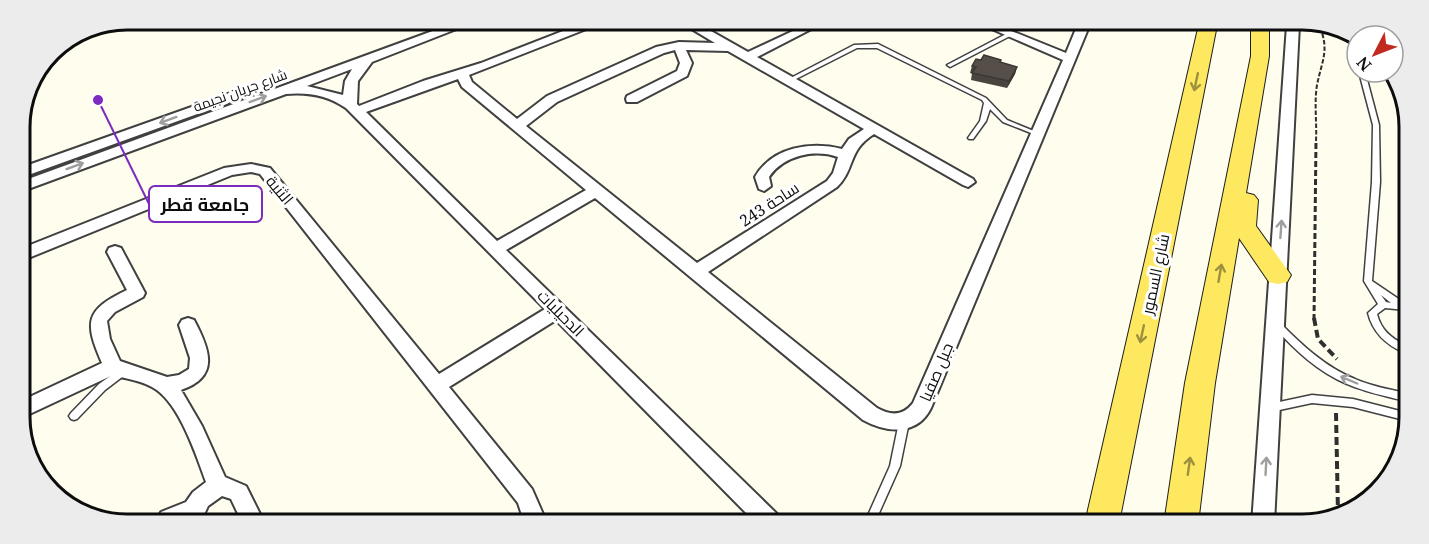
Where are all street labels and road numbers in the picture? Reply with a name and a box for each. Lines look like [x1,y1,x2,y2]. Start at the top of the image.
street label: شارع جريان نجيمة [190,64,290,116]
street label: الثنية [261,171,299,209]
street label: ساحة 243 [735,177,803,231]
street label: شارع السمور [1136,232,1175,318]
street label: الدحيليات [533,285,589,341]
street label: جبل صفيا [914,339,958,405]

